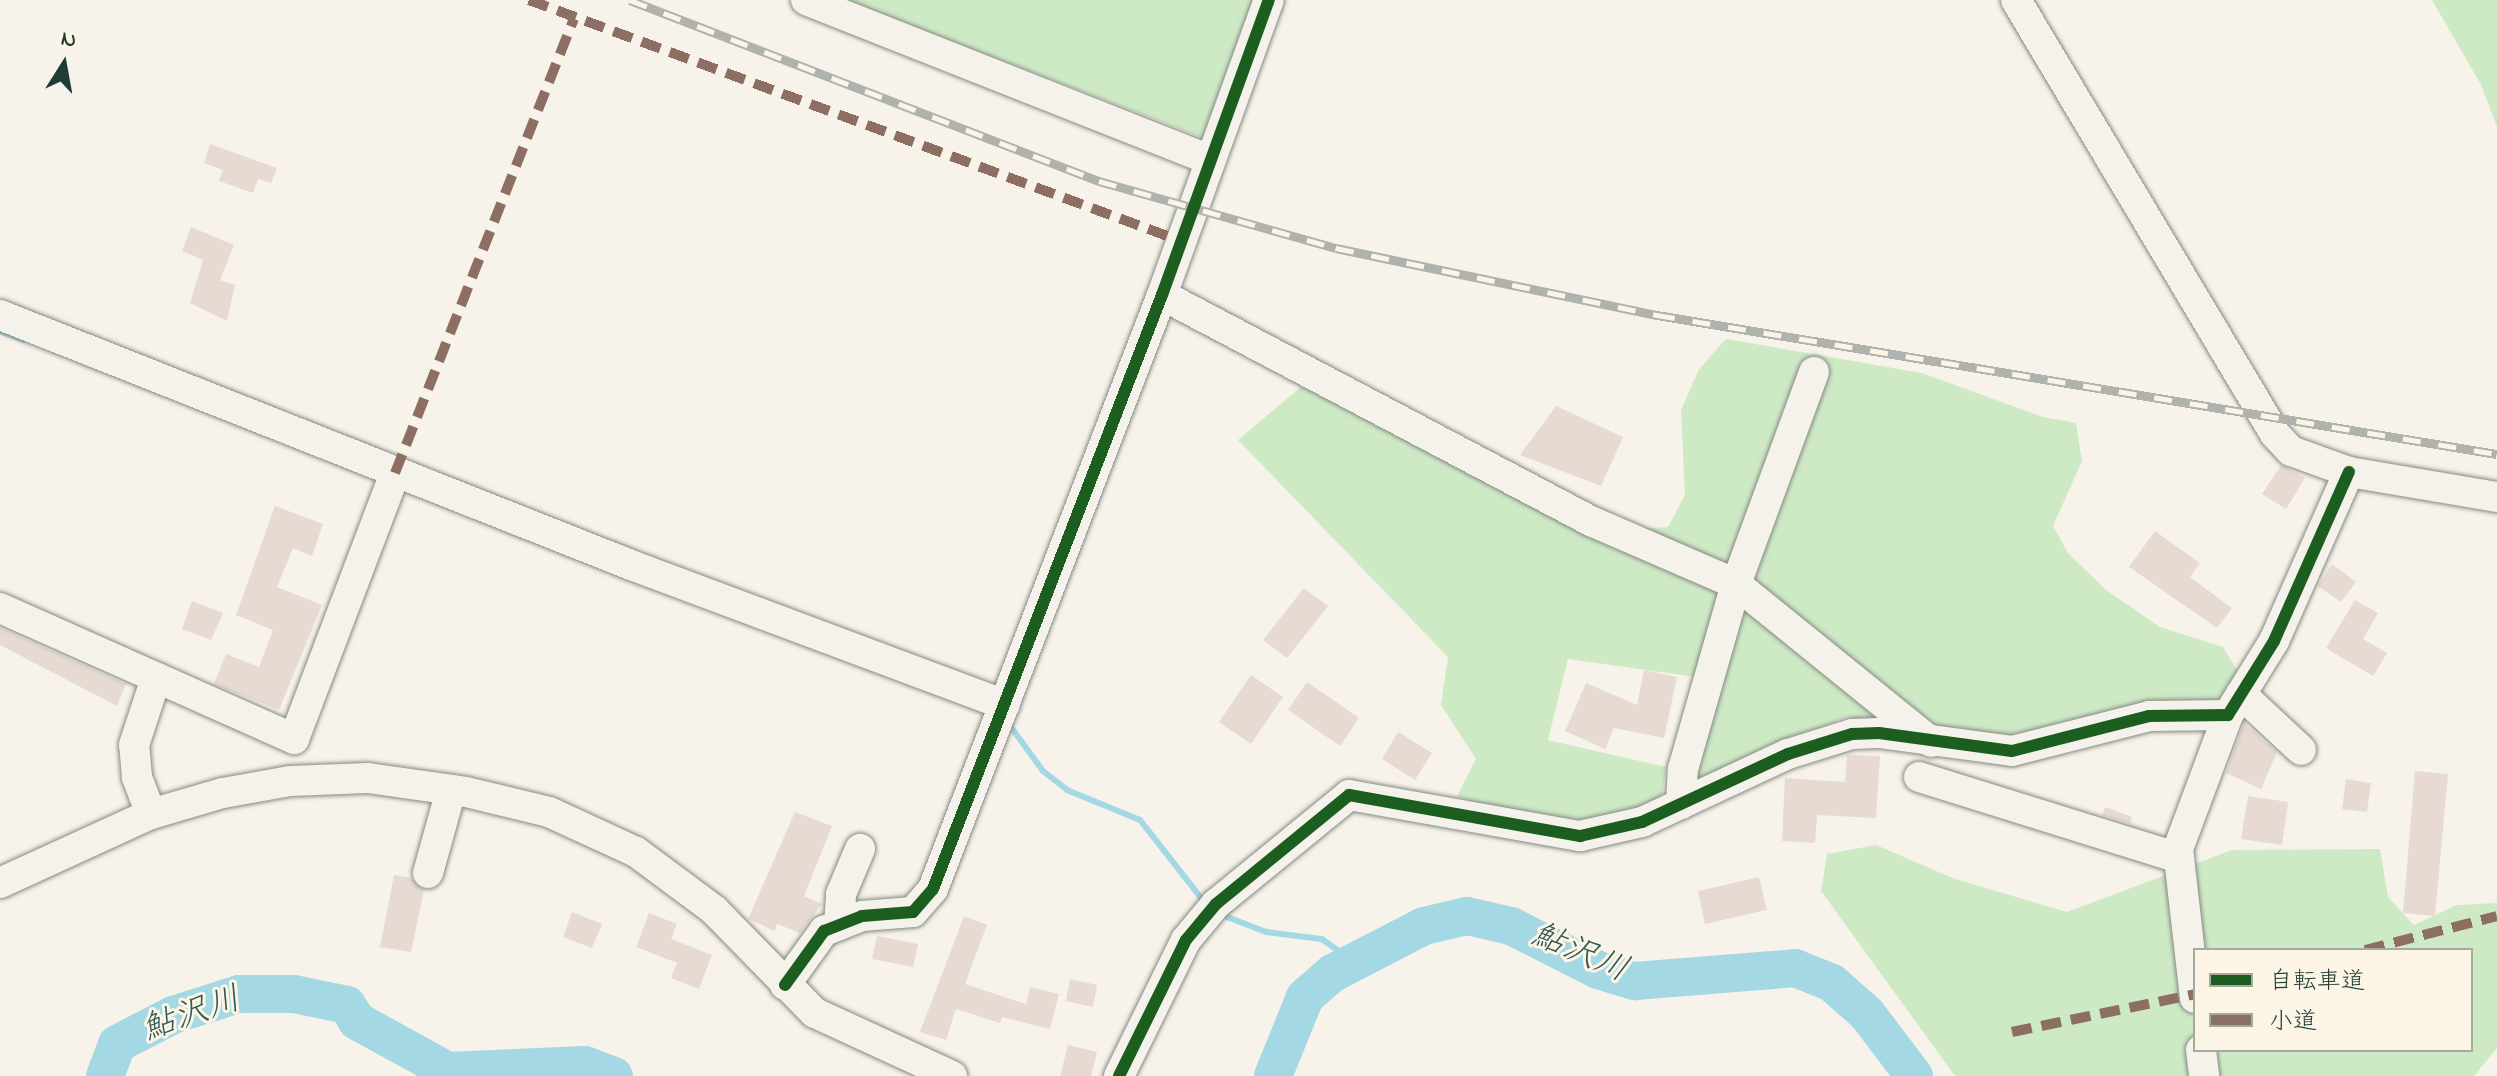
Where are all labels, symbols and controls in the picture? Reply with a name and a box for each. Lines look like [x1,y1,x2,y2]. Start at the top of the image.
text: N [58,23,79,58]
north arrow [24,24,104,104]
water label: 鮎沢川 [1524,915,1634,993]
legend [2193,948,2473,1052]
text: 自転車道 [2269,965,2365,1000]
water label: 鮎沢川 [137,980,247,1052]
text: 小道 [2269,1005,2317,1040]

